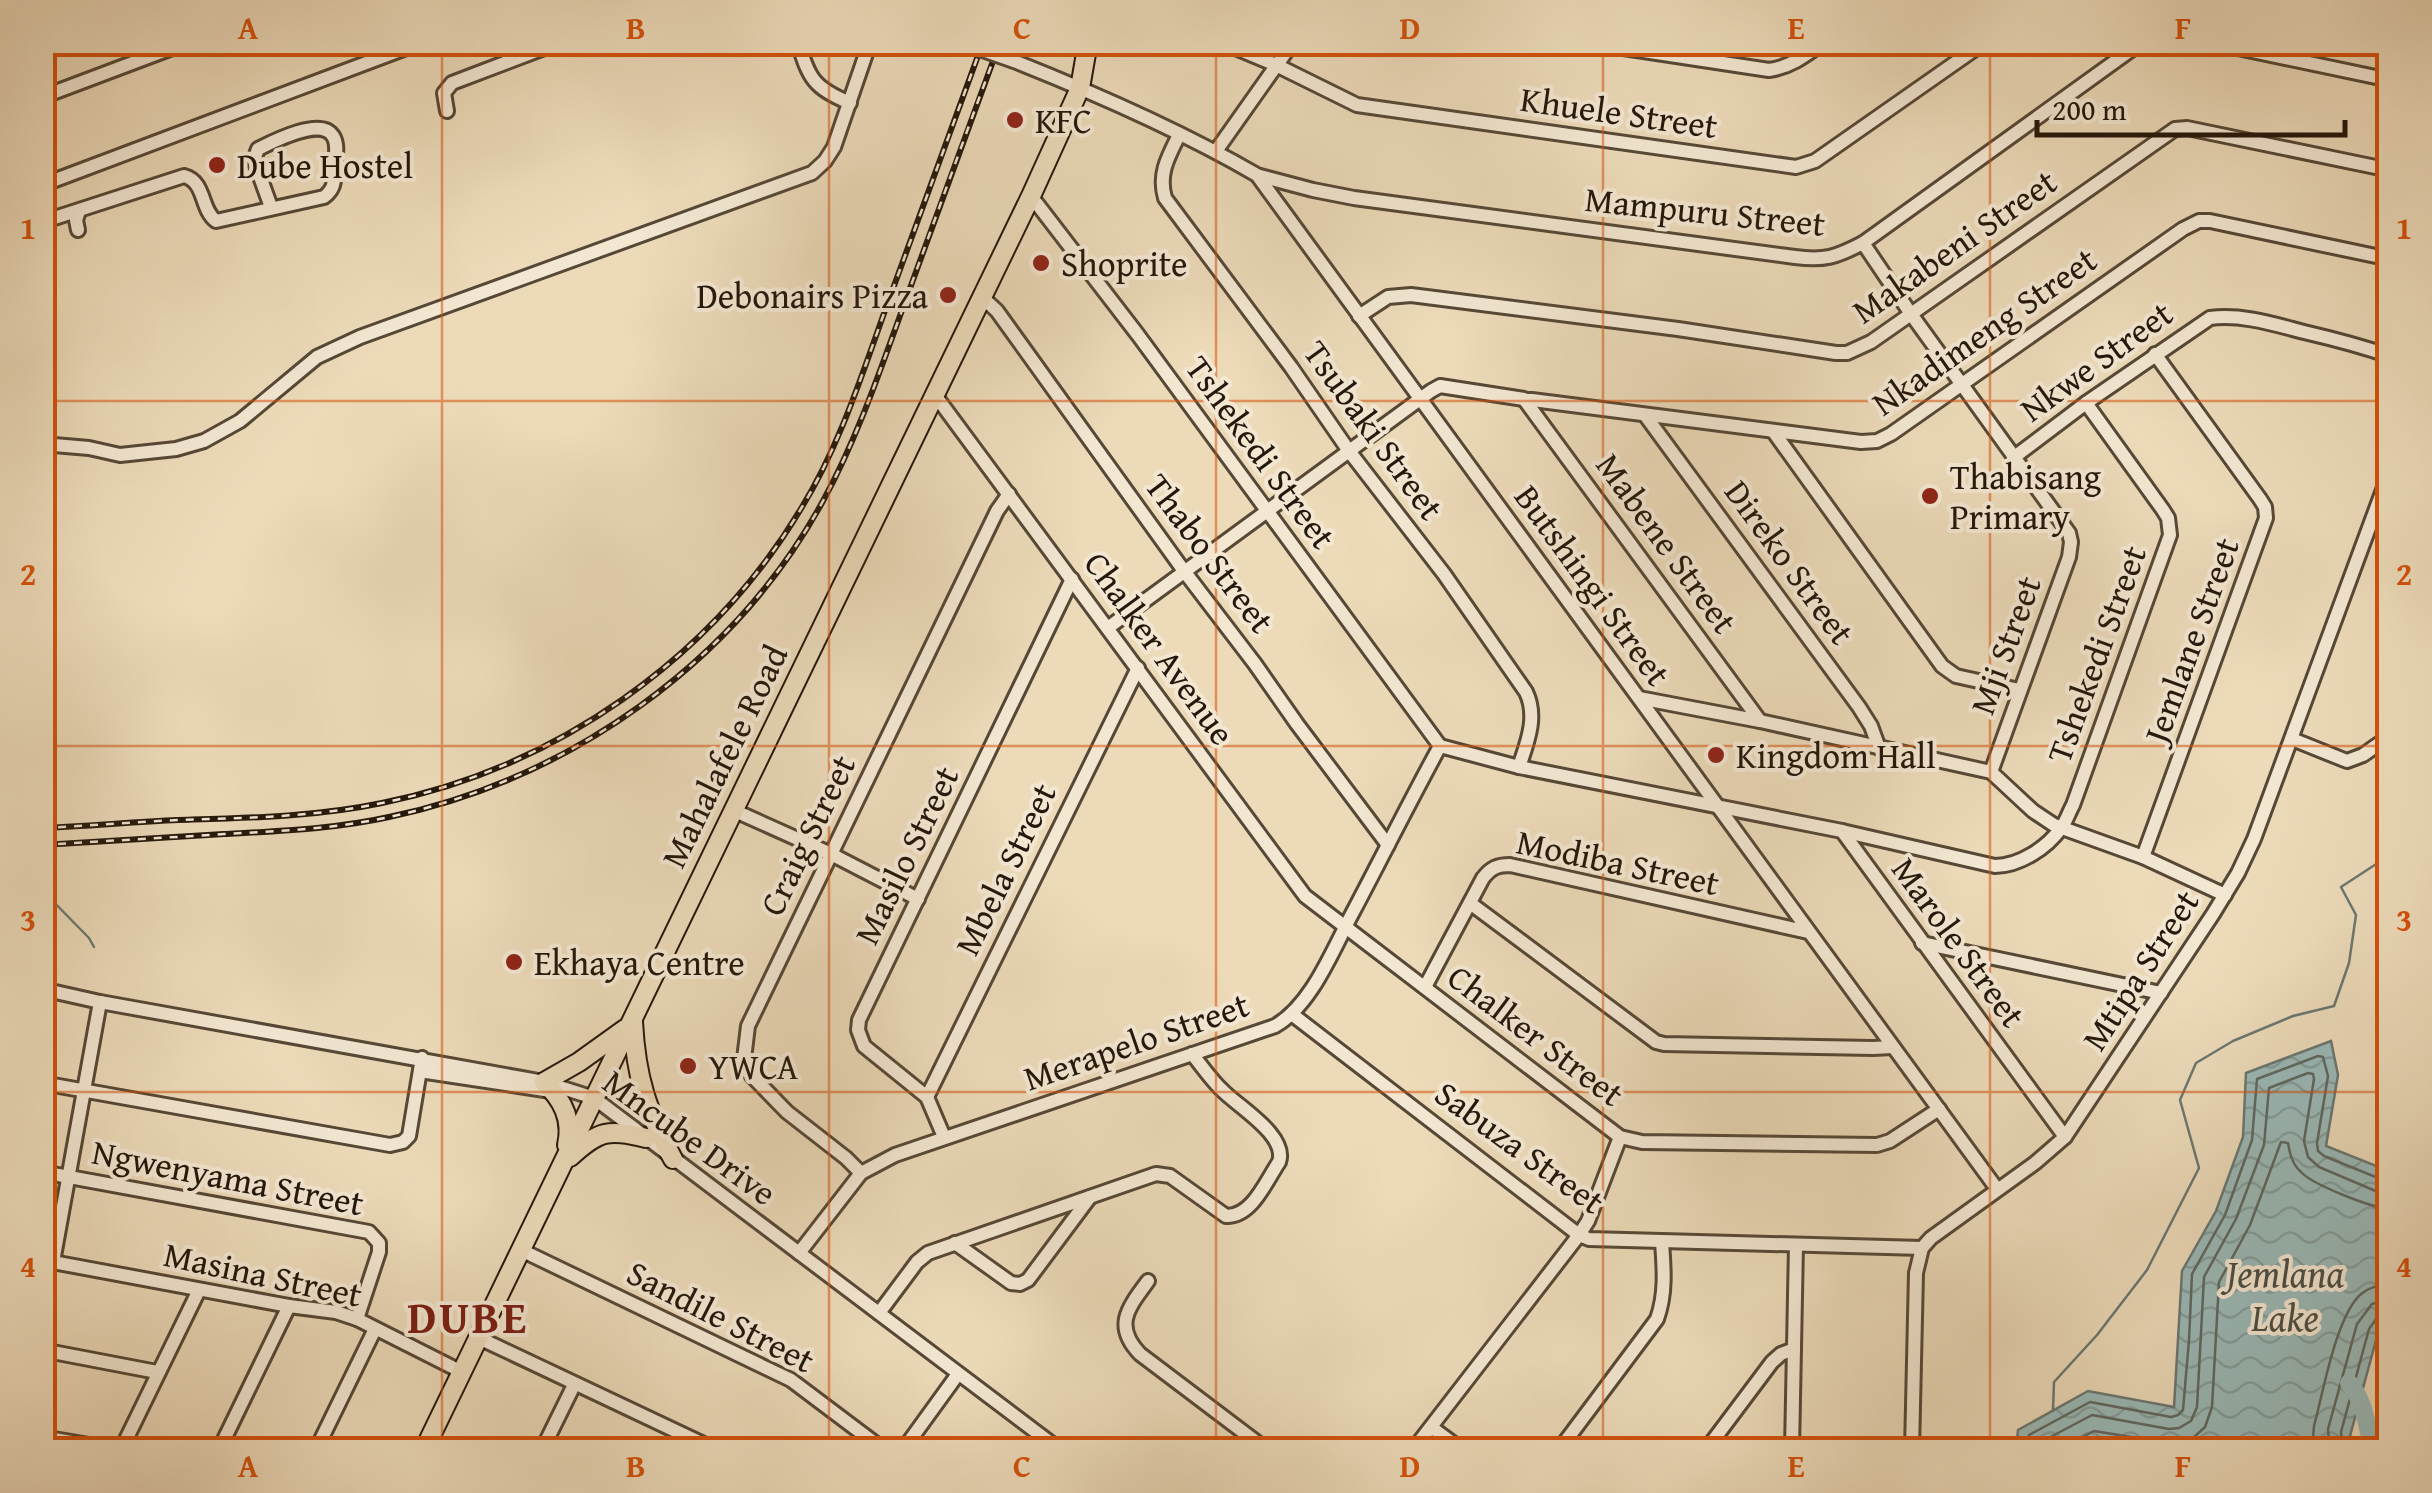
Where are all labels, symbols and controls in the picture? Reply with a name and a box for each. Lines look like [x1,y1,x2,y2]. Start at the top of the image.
text: A [238,4,259,51]
text: B [626,4,646,51]
text: C [1013,4,1031,51]
text: D [1400,4,1420,51]
text: E [1787,4,1805,51]
text: F [2175,4,2191,51]
street label: Khuele Street [1517,73,1721,151]
scale bar [2037,75,2344,137]
text: 200 m [2052,87,2127,131]
place label: KFC [1035,95,1092,146]
marker: KFC [1004,109,1026,131]
place label: Dube Hostel [237,140,413,191]
marker: Dube Hostel [206,154,228,176]
street label: Makabeni Street [1841,156,2067,336]
street label: Mampuru Street [1582,173,1828,249]
text: 1 [20,204,36,251]
text: 1 [2396,204,2412,251]
street label: Nkadimeng Street [1861,234,2107,428]
place label: Shoprite [1061,238,1188,289]
marker: Shoprite [1030,252,1052,274]
place label: Debonairs Pizza [696,270,928,321]
marker: Debonairs Pizza [937,284,959,306]
street label: Nkwe Street [2009,288,2183,434]
street label: Tsubaki Street [1291,330,1457,530]
street label: Tshekedi Street [1173,345,1349,559]
street label: Mabene Street [1584,442,1750,644]
place label: Thabisang Primary [1950,451,2102,542]
street label: Thabo Street [1133,463,1287,643]
street label: Direko Street [1713,469,1867,655]
street label: Butshingi Street [1503,474,1683,696]
marker: Thabisang Primary [1919,485,1941,507]
street label: Jemlane Street [2129,530,2252,753]
street label: Tshekedi Street [2033,538,2159,770]
street label: Chalker Avenue [1072,541,1248,755]
text: 2 [20,550,36,597]
text: 2 [2396,550,2412,597]
street label: Mji Street [1956,569,2054,721]
street label: Mahalafele Road [648,635,800,876]
place label: Kingdom Hall [1736,730,1936,781]
marker: Kingdom Hall [1705,744,1727,766]
street label: Craig Street [746,746,868,924]
street label: Masilo Street [841,757,971,953]
street label: Mbela Street [941,774,1069,964]
street label: Modiba Street [1512,816,1724,908]
street label: Marole Street [1880,846,2038,1038]
street label: Mtipa Street [2069,880,2211,1060]
text: 3 [20,896,36,943]
text: 3 [2396,896,2412,943]
place label: Ekhaya Centre [534,937,745,988]
marker: Ekhaya Centre [503,951,525,973]
street label: Chalker Street [1437,952,1635,1118]
street label: Merapelo Street [1017,979,1255,1103]
place label: YWCA [708,1041,798,1092]
marker: YWCA [677,1055,699,1077]
street label: Mncube Drive [593,1057,787,1217]
street label: Sabuza Street [1425,1068,1615,1226]
street label: Ngwenyama Street [88,1126,368,1228]
street label: Masina Street [159,1228,367,1320]
text: 4 [20,1242,36,1289]
text: 4 [2396,1242,2412,1289]
water label: Jemlana Lake [2220,1245,2344,1345]
street label: Sandile Street [618,1247,824,1385]
district label: DUBE [407,1284,529,1349]
text: A [238,1442,259,1489]
text: B [626,1442,646,1489]
text: C [1013,1442,1031,1489]
text: D [1400,1442,1420,1489]
text: E [1787,1442,1805,1489]
text: F [2175,1442,2191,1489]

